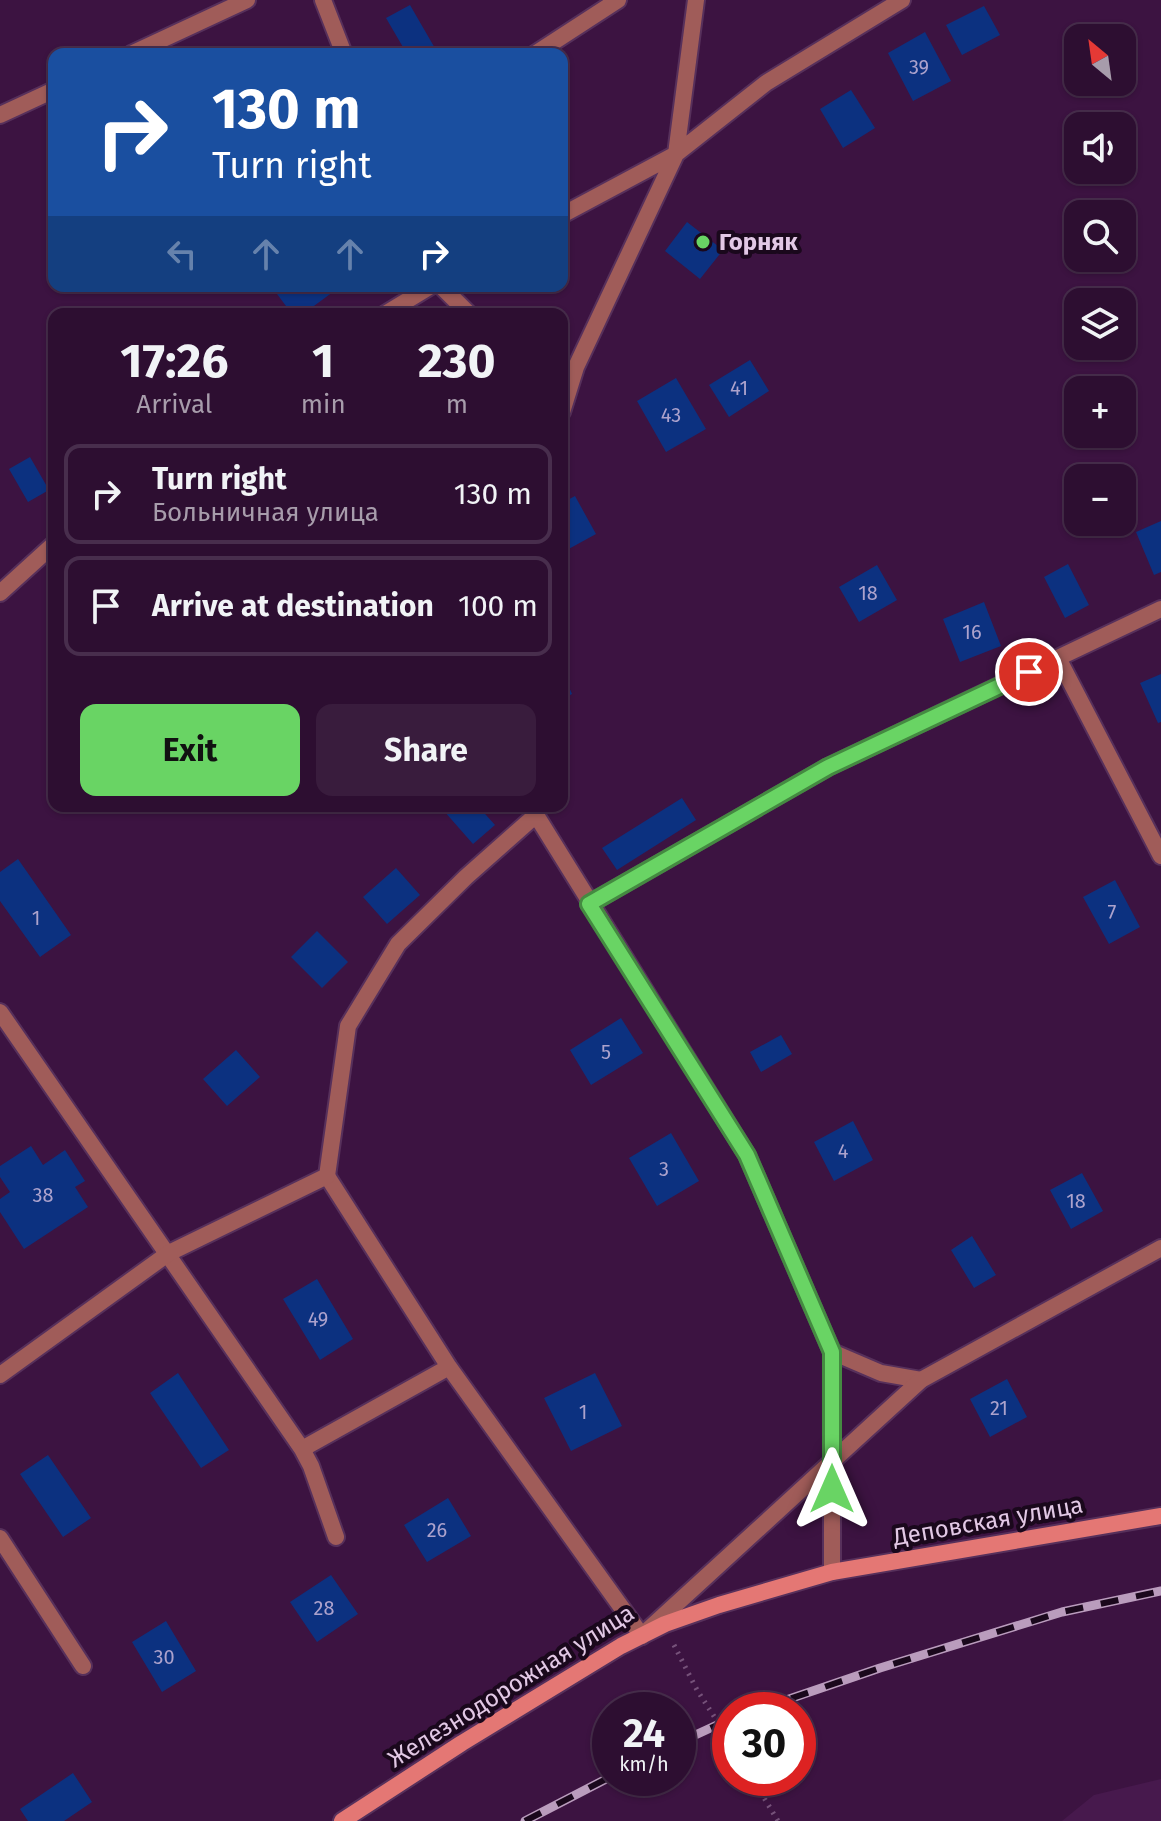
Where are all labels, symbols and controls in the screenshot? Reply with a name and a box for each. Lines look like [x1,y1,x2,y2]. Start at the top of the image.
north arrow [1064,24,1136,96]
map controls [1064,24,1136,536]
house number: 39 [909,55,929,79]
text: 130 m [212,76,360,143]
icon: right [80,80,184,184]
button: sound [1064,112,1136,184]
text: Turn right [212,144,372,188]
button: search [1064,200,1136,272]
place label: Горняк [719,228,799,256]
icon: left [160,232,204,276]
icon: ahead [244,232,288,276]
icon: ahead [328,232,372,276]
icon: right [412,232,456,276]
marker: Горняк [694,233,712,251]
button: layers [1064,288,1136,360]
text: 17:26 [120,332,228,390]
text: 1 [312,332,334,390]
text: 230 [418,332,496,390]
house number: 41 [730,376,748,400]
button: + [1064,376,1136,448]
text: Arrival [136,389,213,420]
text: min [301,389,346,420]
text: m [446,389,468,420]
house number: 43 [661,403,681,427]
text: Turn right [152,461,287,497]
button: − [1064,464,1136,536]
icon: right [84,472,128,516]
text: 130 m [454,476,532,512]
text: Больничная улица [152,497,379,528]
house number: 18 [858,581,878,605]
icon: arrive [84,584,128,628]
text: Arrive at destination [152,588,434,624]
text: 100 m [458,588,538,624]
house number: 16 [962,620,982,644]
pin [995,638,1063,706]
icon: arrive [1007,650,1051,694]
button: Exit [80,704,300,796]
button: Share [316,704,536,796]
house number: 7 [1108,900,1117,924]
house number: 1 [32,906,40,930]
house number: 5 [601,1040,611,1064]
house number: 4 [838,1139,849,1163]
house number: 3 [659,1157,669,1181]
house number: 38 [33,1183,54,1207]
house number: 18 [1066,1189,1086,1213]
house number: 49 [308,1307,328,1331]
house number: 21 [990,1396,1008,1420]
house number: 1 [579,1400,587,1424]
position arrow [790,1447,874,1531]
street label: Деповская улица [890,1491,1085,1552]
house number: 26 [427,1518,447,1542]
house number: 28 [314,1596,334,1620]
street label: Железнодорожная улица [383,1599,639,1773]
house number: 30 [153,1645,175,1669]
speed limit sign: 30 [712,1692,816,1796]
text: 24 [623,1710,665,1758]
text: km/h [619,1752,669,1776]

